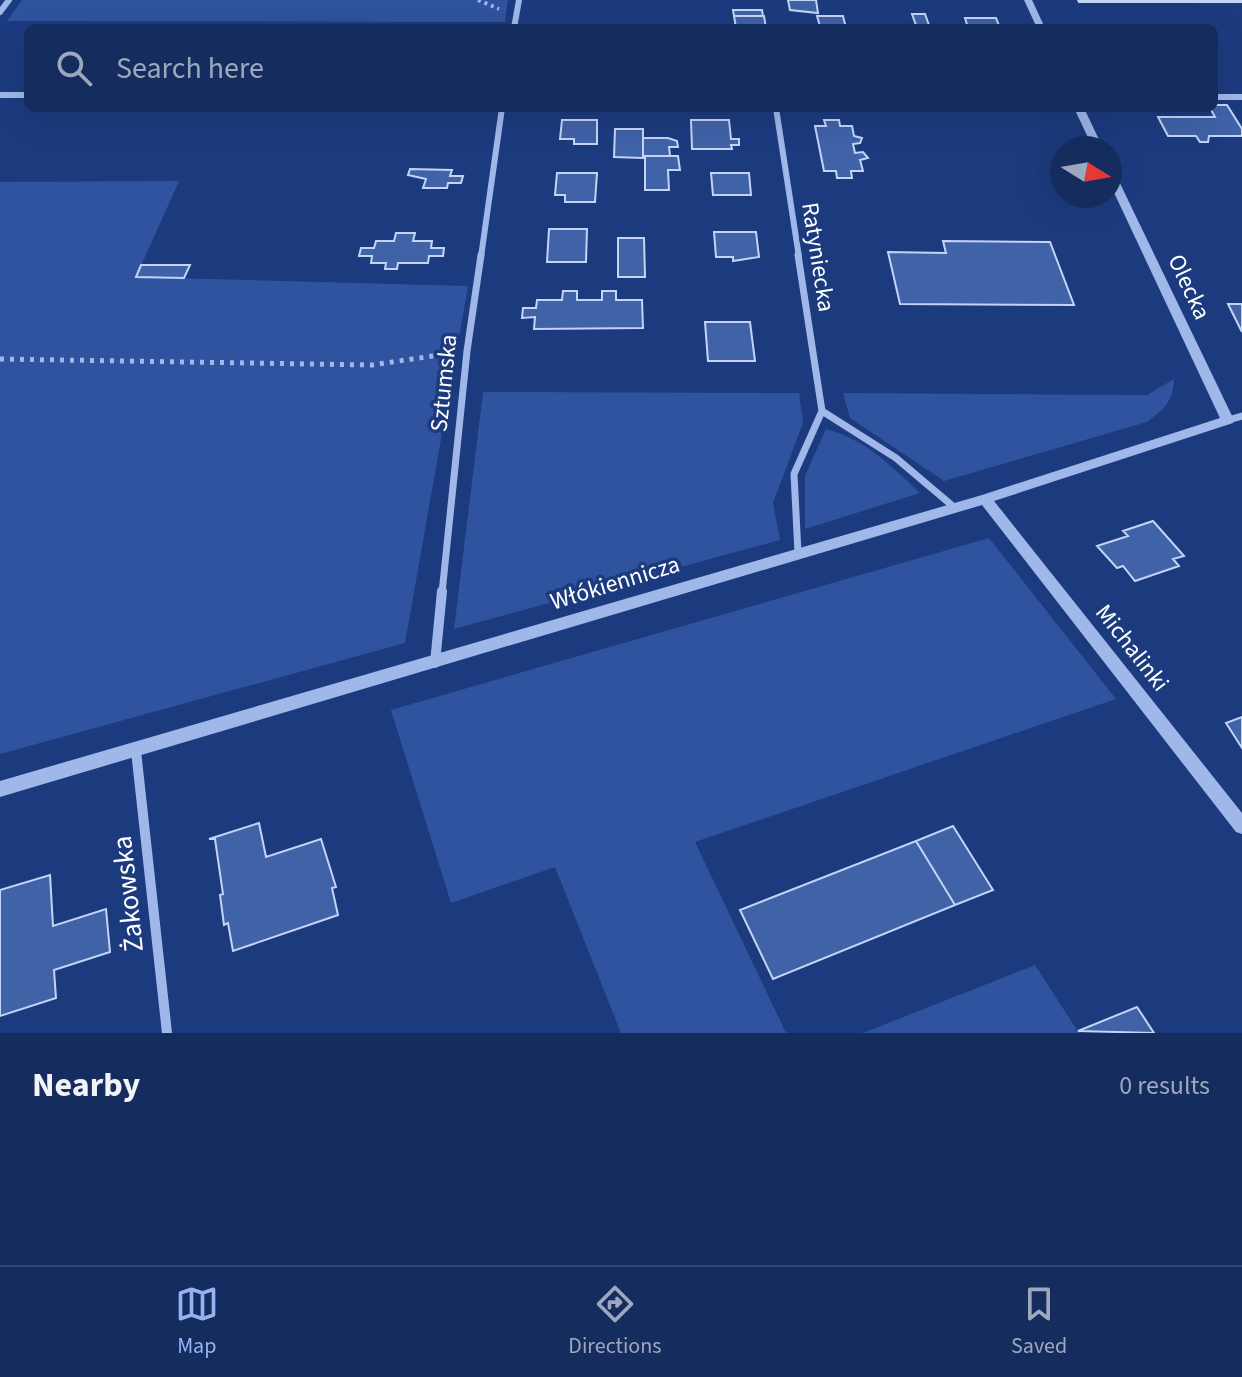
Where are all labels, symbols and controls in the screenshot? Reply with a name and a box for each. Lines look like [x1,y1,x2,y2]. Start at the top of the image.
search box [24,24,1218,112]
icon: search [52,46,96,90]
text: Search here [116,47,264,90]
north arrow [1050,136,1122,208]
street label: Ratyniecka [792,200,844,314]
street label: Olecka [1159,248,1219,326]
street label: Sztumska [421,332,467,434]
street label: Włókiennicza [546,547,684,619]
street label: Michalinki [1087,597,1177,699]
street label: Żakowska [102,834,154,954]
text: Nearby [32,1061,140,1110]
text: 0 results [1119,1067,1210,1104]
tab: Map [175,1282,219,1362]
tab: Directions [568,1282,661,1362]
tab: Saved [1011,1282,1067,1362]

